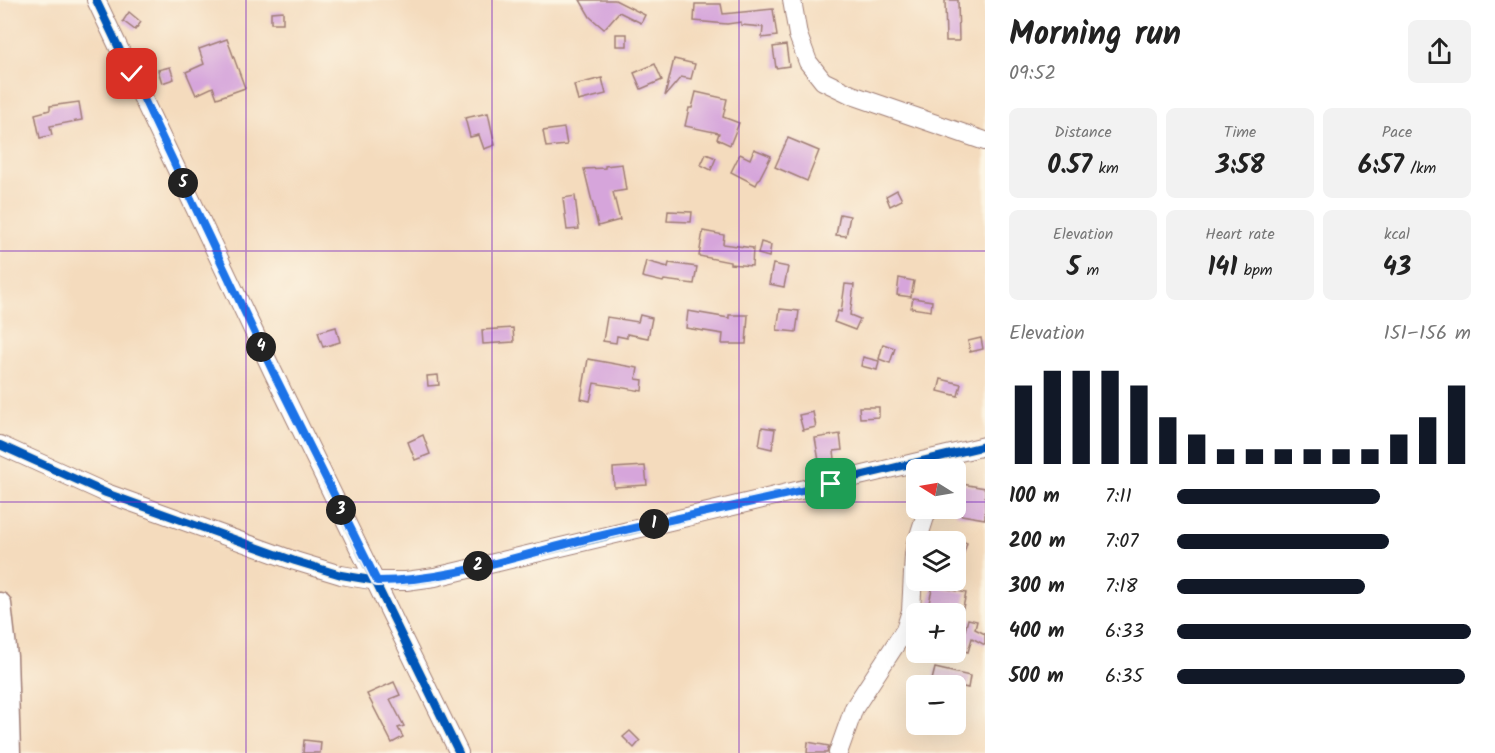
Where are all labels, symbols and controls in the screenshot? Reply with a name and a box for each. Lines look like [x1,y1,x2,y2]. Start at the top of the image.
text: Morning run [1009,9,1181,62]
button: share [1408,20,1471,83]
pin [106,48,157,99]
icon: check [115,57,148,90]
text: 09:52 [1009,58,1056,90]
text: Distance [1054,120,1112,145]
text: Time [1224,120,1256,145]
text: Pace [1382,120,1412,145]
text: 0.57 [1047,145,1092,187]
text: 3:58 [1215,145,1265,187]
text: 6:57 [1358,145,1404,187]
text: km [1092,156,1119,181]
text: /km [1404,156,1436,181]
pin: 5 [168,168,198,198]
text: 5 [179,170,187,195]
text: Elevation [1053,222,1113,247]
text: Heart rate [1205,222,1275,247]
text: kcal [1384,222,1410,247]
text: 5 [1067,247,1080,289]
text: 141 [1207,247,1237,289]
text: 43 [1383,247,1411,289]
text: m [1080,258,1099,283]
text: bpm [1237,258,1273,283]
text: Elevation [1009,318,1085,350]
text: 151–156 m [1383,318,1471,350]
pin: 4 [246,332,276,362]
text: 4 [257,334,265,359]
pin [805,458,856,509]
north arrow [906,459,966,519]
map controls [906,459,966,735]
icon: arrive [814,467,847,500]
text: 100 m [1009,481,1060,513]
text: 7:11 [1105,481,1132,513]
pin: 3 [326,495,356,525]
text: 3 [337,497,345,522]
pin: 1 [639,509,669,539]
text: 1 [652,511,656,536]
text: 200 m [1009,526,1065,558]
text: 7:07 [1105,526,1138,558]
button: layers [906,531,966,591]
pin: 2 [463,551,493,581]
text: 2 [473,553,483,578]
text: 300 m [1009,571,1065,603]
text: 7:18 [1105,571,1137,603]
button: + [906,603,966,663]
text: 400 m [1009,616,1065,648]
text: 6:33 [1105,616,1144,648]
text: 500 m [1009,661,1064,693]
text: 6:35 [1105,661,1143,693]
button: − [906,675,966,735]

